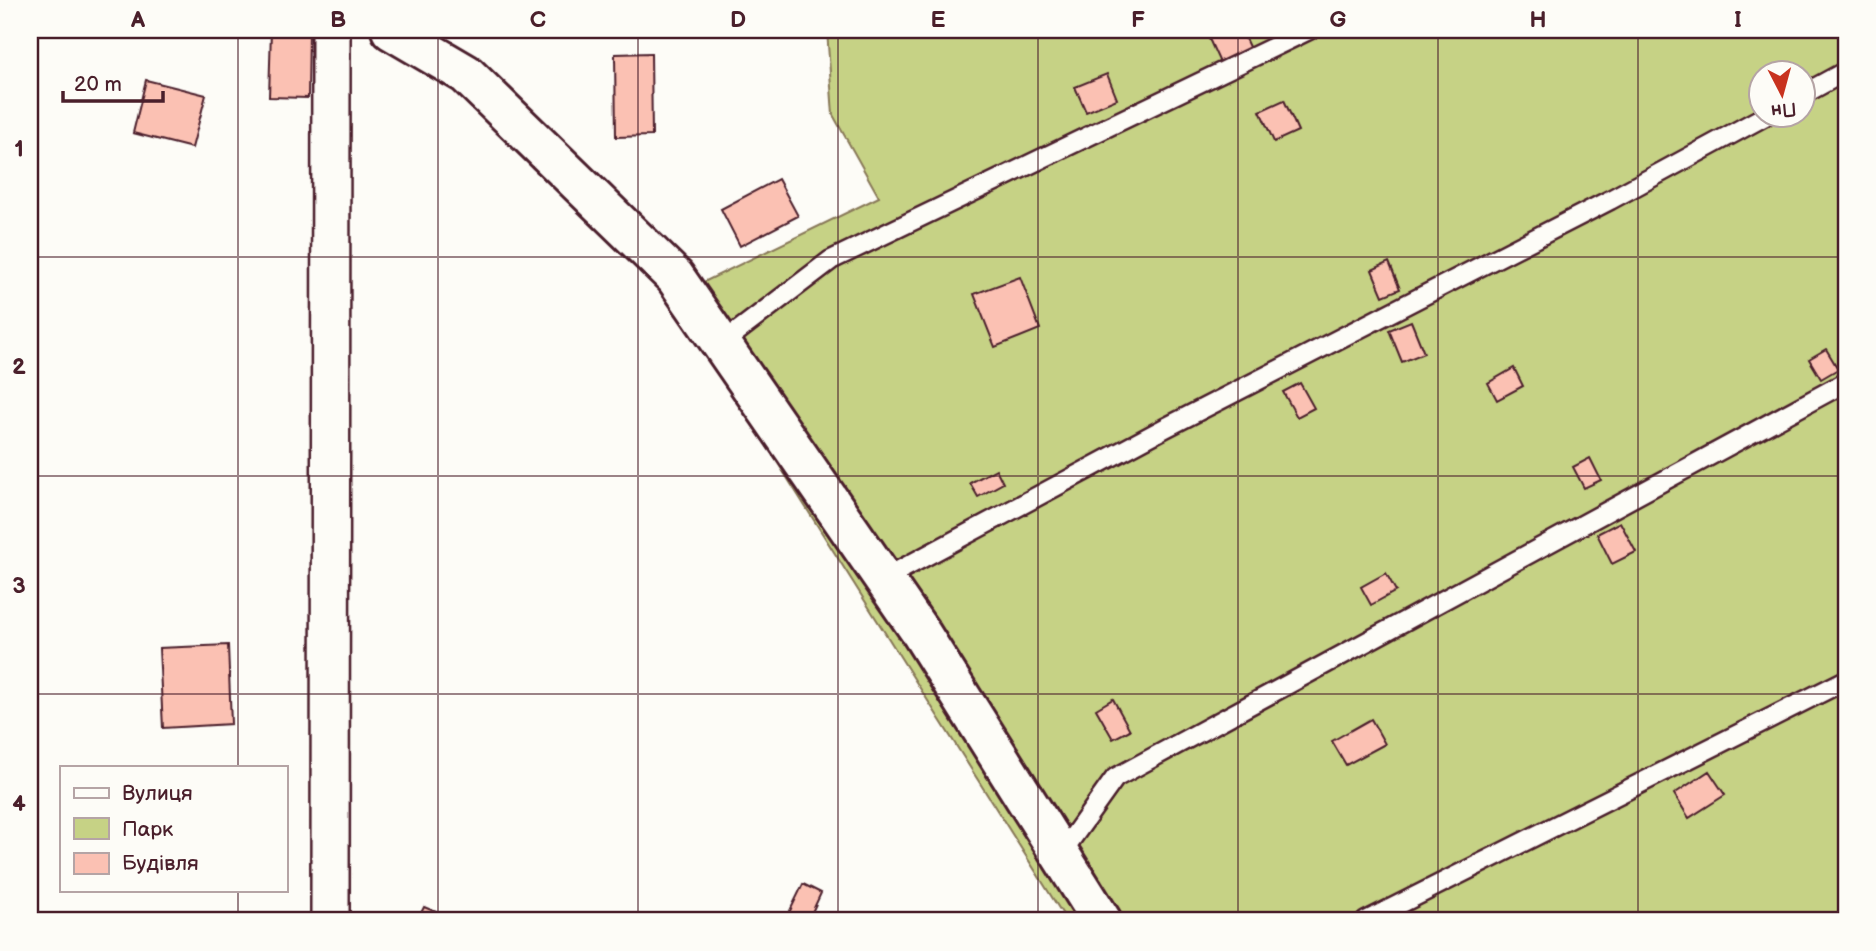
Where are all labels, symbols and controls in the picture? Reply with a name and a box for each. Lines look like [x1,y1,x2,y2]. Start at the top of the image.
text: A [130,6,146,34]
text: B [330,6,346,34]
text: C [530,6,546,34]
text: D [730,6,746,34]
text: E [931,6,946,34]
text: F [1131,6,1145,34]
text: G [1330,6,1347,34]
text: H [1529,6,1547,34]
text: I [1734,6,1742,34]
scale bar [63,60,163,104]
north arrow [1746,60,1816,130]
text: 20 m [74,72,122,97]
text: Пн [1770,97,1797,122]
text: 1 [14,135,24,163]
text: 2 [12,353,26,381]
text: 3 [12,572,26,600]
legend [60,766,287,892]
text: Вулиця [122,781,193,806]
text: 4 [12,790,26,818]
text: Парк [122,817,173,842]
text: Будівля [122,851,199,876]

